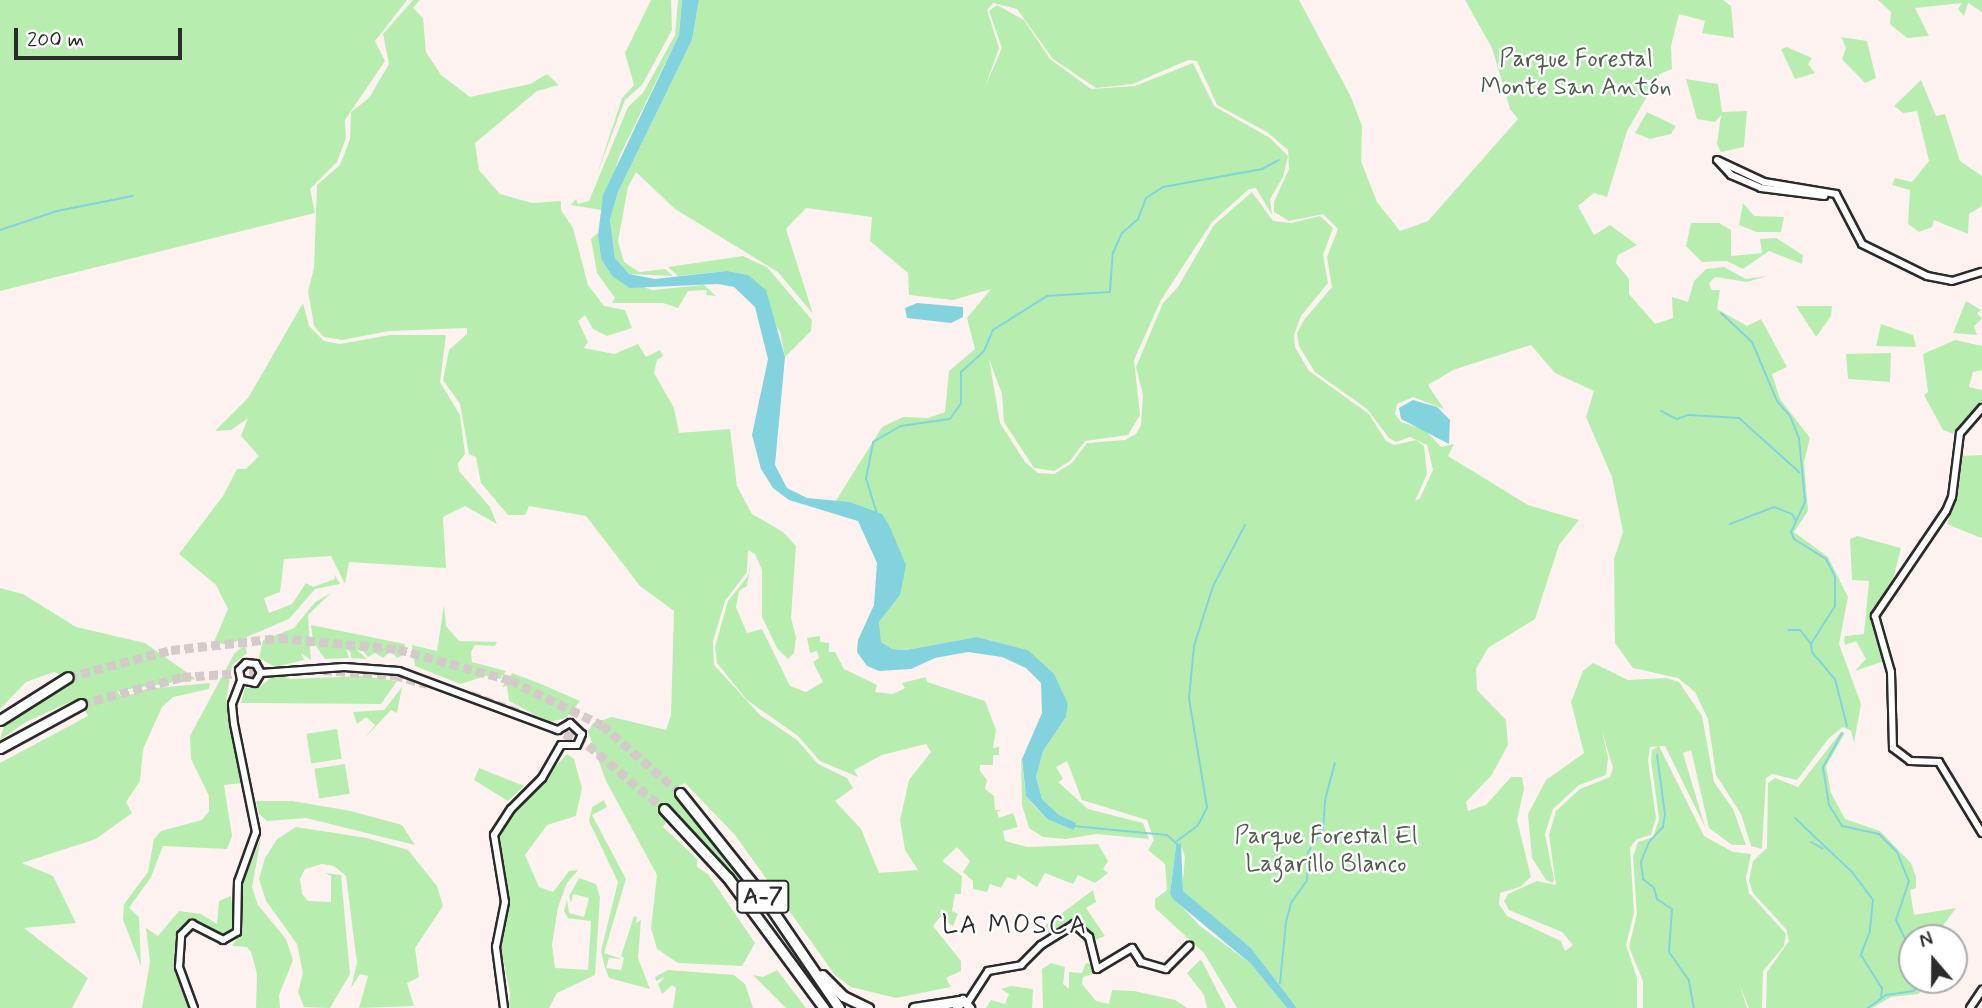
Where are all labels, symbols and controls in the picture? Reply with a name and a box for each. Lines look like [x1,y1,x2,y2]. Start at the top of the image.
scale bar [18,14,186,58]
text: 200 m [27,26,84,54]
park label: Parque Forestal Monte San Antón [1487,46,1665,102]
park label: Parque Forestal El Lagarillo Blanco [1236,823,1416,879]
road number: A-7 [735,877,791,916]
district label: LA MOSCA [945,911,1085,943]
north arrow [1898,924,1968,994]
text: N [1916,927,1937,955]

